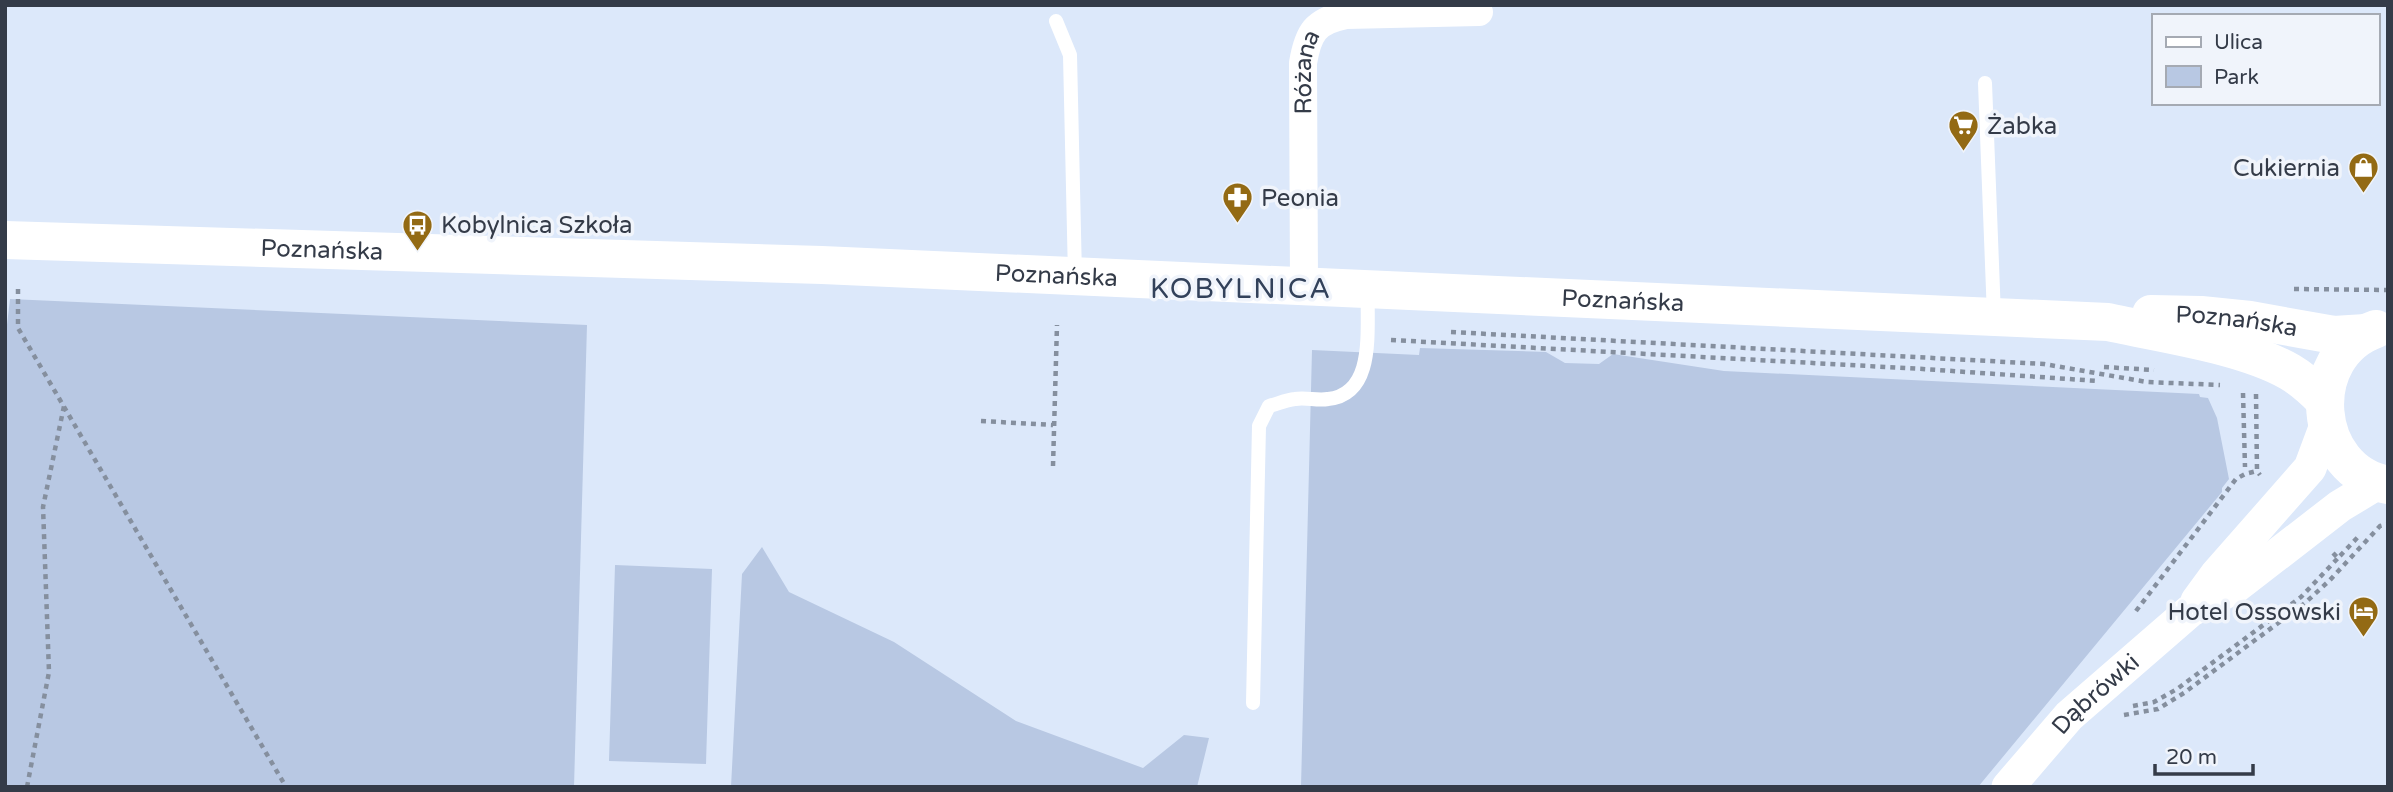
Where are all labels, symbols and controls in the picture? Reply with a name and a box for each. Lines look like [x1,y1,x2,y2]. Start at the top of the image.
legend [2152,14,2379,105]
street label: Różana [1288,25,1326,115]
text: Ulica [2214,30,2263,55]
text: Park [2214,65,2259,90]
supermarket icon: Żabka [1947,109,1981,153]
place label: Żabka [1987,112,2057,141]
shop icon: Cukiernia [2346,151,2380,195]
place label: Cukiernia [2233,154,2340,183]
pharmacy icon: Peonia [1221,181,1255,225]
place label: Peonia [1261,184,1339,213]
bus stop icon: Kobylnica Szkoła [401,208,435,252]
place label: Kobylnica Szkoła [441,211,633,240]
street label: Poznańska [260,233,384,266]
street label: Poznańska [994,258,1118,293]
district label: KOBYLNICA [1150,272,1332,306]
street label: Poznańska [1561,283,1685,318]
street label: Poznańska [2175,300,2300,343]
hotel icon: Hotel Ossowski [2347,595,2381,639]
place label: Hotel Ossowski [2168,598,2341,627]
street label: Dąbrówki [2045,647,2145,740]
scale bar [2155,732,2253,776]
text: 20 m [2166,745,2217,770]

